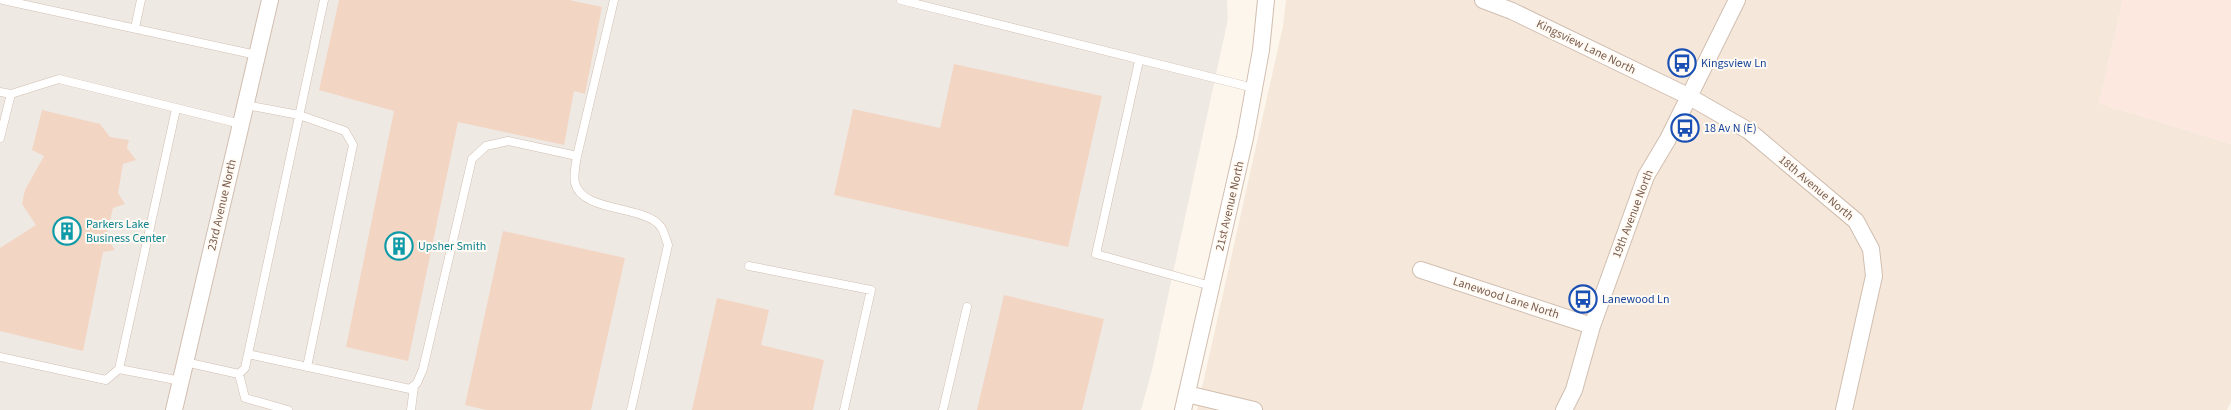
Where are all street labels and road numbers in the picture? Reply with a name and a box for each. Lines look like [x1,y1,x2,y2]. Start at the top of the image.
street label: Kingsview Lane North [1533,15,1639,79]
street label: 18th Avenue North [1775,151,1857,225]
street label: 23rd Avenue North [203,158,241,252]
street label: 21st Avenue North [1211,159,1249,253]
street label: 19th Avenue North [1608,167,1658,261]
street label: Lanewood Lane North [1451,273,1561,323]

